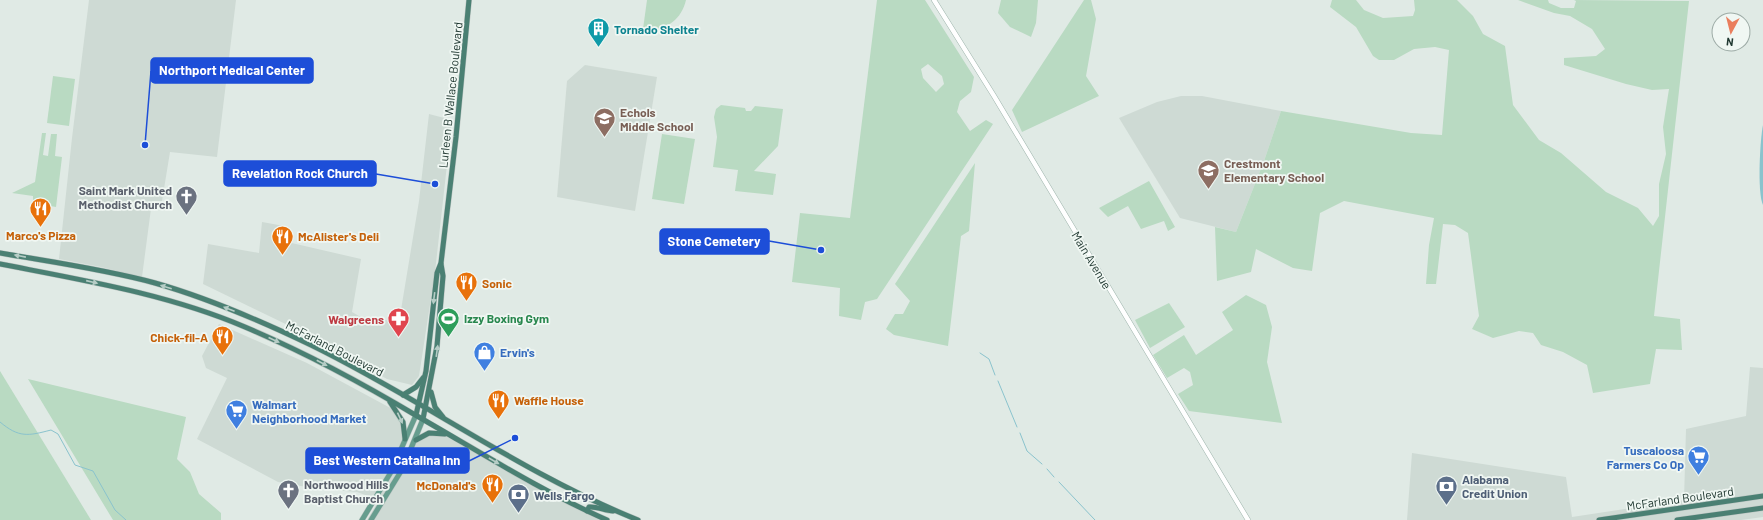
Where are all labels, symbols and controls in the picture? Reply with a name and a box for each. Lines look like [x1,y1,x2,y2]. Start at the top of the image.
north arrow [1711,12,1751,52]
building icon: Tornado Shelter [586,16,612,49]
street label: Lurleen B Wallace Boulevard [435,21,465,169]
place label: Tornado Shelter [614,22,699,36]
text: N [1725,36,1734,49]
callout: Northport Medical Center [151,58,313,83]
text: Northport Medical Center [159,62,305,78]
place label: Echols Middle School [620,105,694,133]
school or university icon: Echols Middle School [591,106,617,139]
place label: Crestmont Elementary School [1224,156,1324,184]
school or university icon: Crestmont Elementary School [1195,157,1221,190]
callout: Revelation Rock Church [224,161,376,186]
text: Revelation Rock Church [232,165,368,181]
place label: Saint Mark United Methodist Church [79,183,172,211]
church icon: Saint Mark United Methodist Church [174,184,200,217]
restaurant icon: Marco's Pizza [28,195,54,228]
restaurant icon: McAlister's Deli [269,223,295,256]
place label: Marco's Pizza [6,228,76,242]
place label: McAlister's Deli [298,229,379,243]
callout: Stone Cemetery [660,229,769,254]
street label: Main Avenue [1069,229,1115,291]
text: Stone Cemetery [668,233,761,249]
one-way arrow [13,253,26,259]
restaurant icon: Sonic [453,270,479,303]
place label: Sonic [482,276,512,290]
one-way arrow [86,280,98,286]
one-way arrow [160,284,172,290]
one-way arrow [431,292,438,304]
one-way arrow [222,305,234,311]
sports icon: Izzy Boxing Gym [436,305,462,338]
pharmacy icon: Walgreens [386,306,412,339]
place label: Izzy Boxing Gym [464,311,549,325]
place label: Walgreens [328,312,384,326]
street label: McFarland Boulevard [284,317,386,379]
restaurant icon: Chick-fil-A [210,324,236,357]
place label: Chick-fil-A [150,330,208,344]
one-way arrow [268,337,279,343]
shop icon: Ervin's [472,339,498,372]
one-way arrow [434,345,440,357]
place label: Ervin's [500,345,535,359]
one-way arrow [316,360,328,367]
restaurant icon: Waffle House [485,387,511,420]
place label: Waffle House [514,393,584,407]
place label: Walmart Neighborhood Market [252,397,367,425]
supermarket icon: Walmart Neighborhood Market [223,398,249,431]
one-way arrow [397,412,403,424]
place label: Tuscaloosa Farmers Co Op [1607,443,1684,471]
supermarket icon: Tuscaloosa Farmers Co Op [1686,444,1712,477]
callout: Best Western Catalina Inn [306,448,469,473]
text: Best Western Catalina Inn [314,452,460,468]
one-way arrow [488,458,500,465]
restaurant icon: McDonald's [479,472,505,505]
place label: Alabama Credit Union [1462,472,1528,500]
bank icon: Alabama Credit Union [1434,473,1460,506]
place label: Northwood Hills Baptist Church [304,477,388,505]
church icon: Northwood Hills Baptist Church [276,478,302,511]
place label: McDonald's [416,478,476,492]
bank icon: Wells Fargo [505,482,531,515]
street label: McFarland Boulevard [1626,484,1734,512]
place label: Wells Fargo [534,488,595,502]

